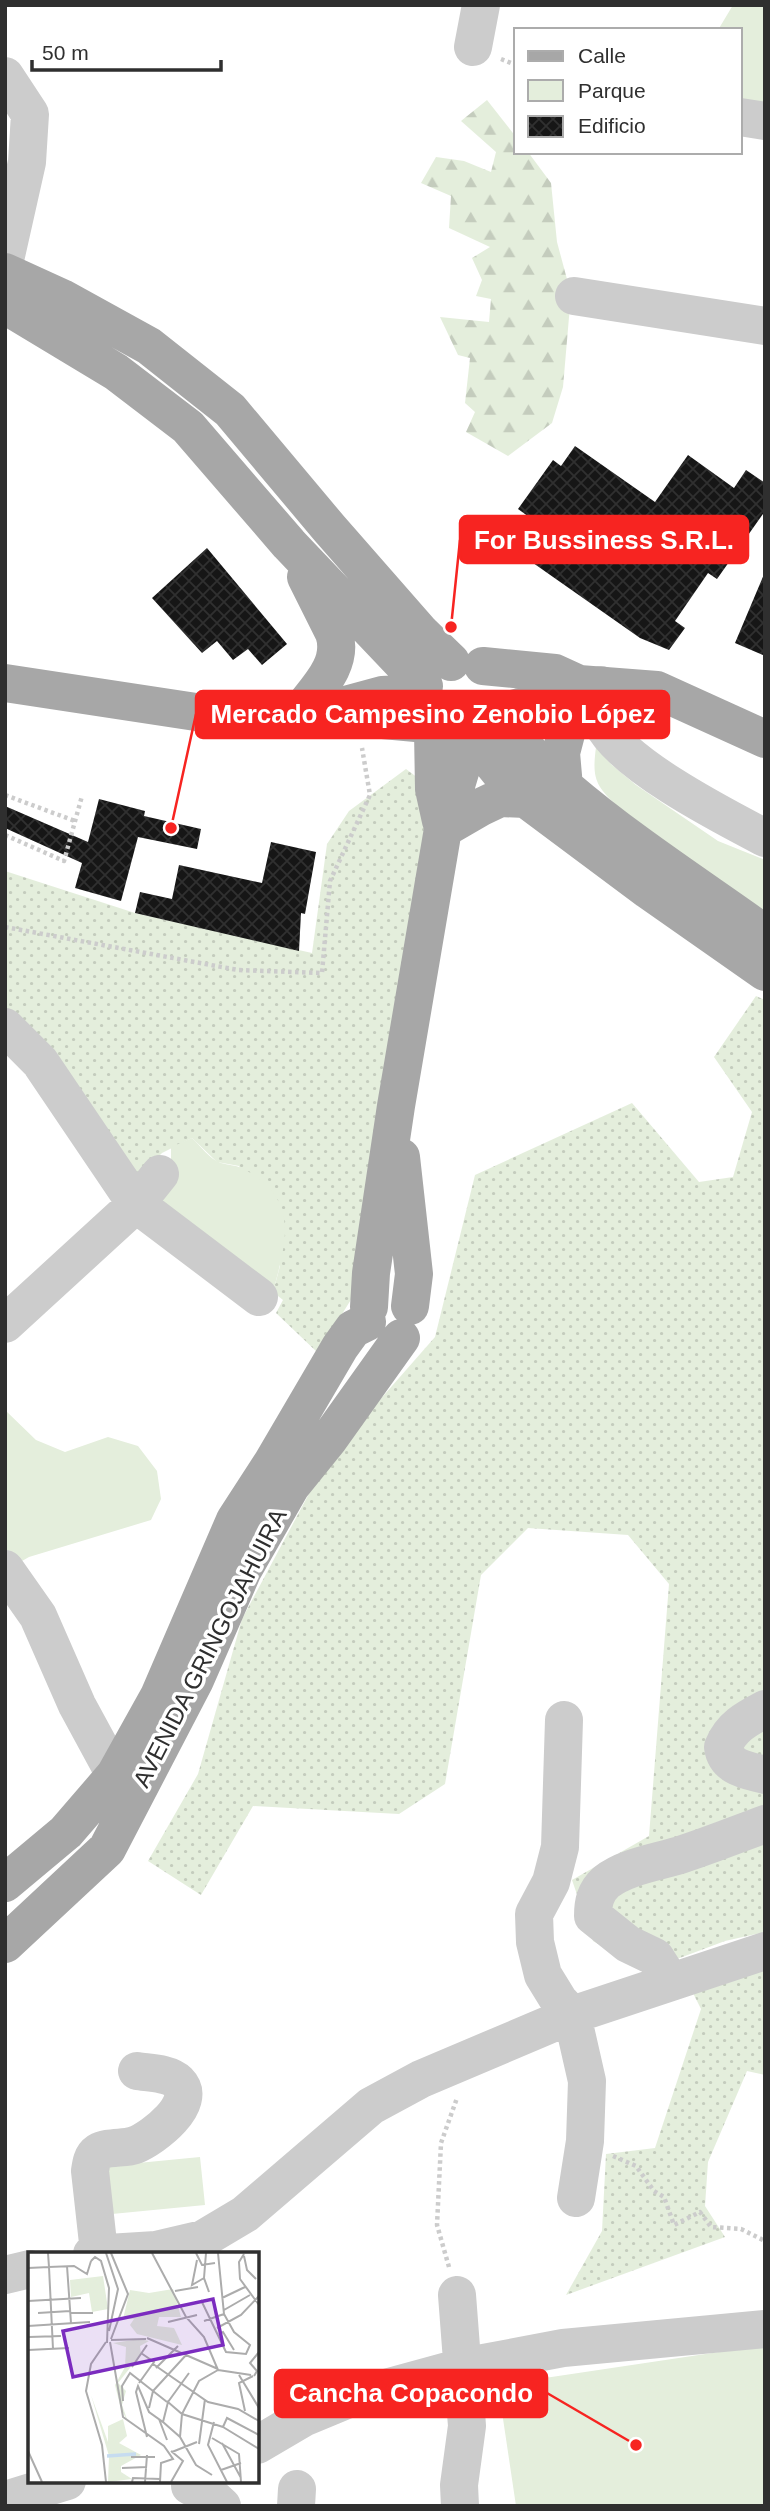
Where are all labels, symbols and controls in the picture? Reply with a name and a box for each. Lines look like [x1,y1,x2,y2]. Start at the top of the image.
scale bar [32,28,220,72]
legend [514,28,742,154]
text: 50 m [42,41,89,64]
text: Calle [578,44,626,67]
text: Parque [578,79,646,102]
text: Edificio [578,114,646,137]
callout: For Bussiness S.R.L. [460,516,748,563]
text: For Bussiness S.R.L. [474,525,734,555]
callout: Mercado Campesino Zenobio López [196,691,669,738]
text: Mercado Campesino Zenobio López [211,699,655,729]
street label: AVENIDA GRINGOJAHUIRA [127,1504,292,1792]
inset map [28,2252,259,2483]
callout: Cancha Copacondo [275,2370,547,2417]
text: Cancha Copacondo [289,2378,533,2408]

